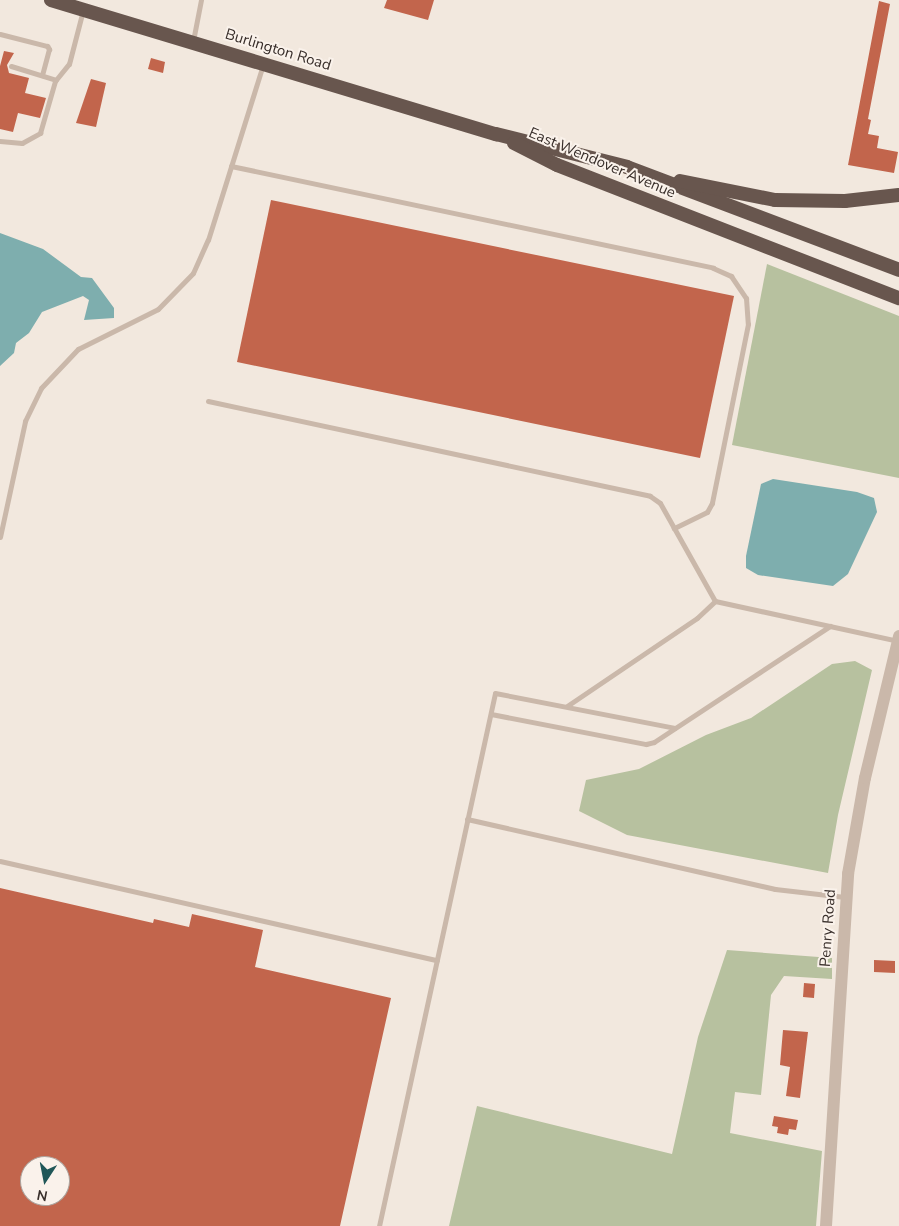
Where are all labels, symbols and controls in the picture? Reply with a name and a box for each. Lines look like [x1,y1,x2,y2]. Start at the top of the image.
street label: Burlington Road [223,25,333,75]
street label: East Wendover Avenue [526,124,678,202]
street label: Penry Road [816,888,840,968]
north arrow [20,1156,70,1206]
text: N [35,1185,49,1206]

